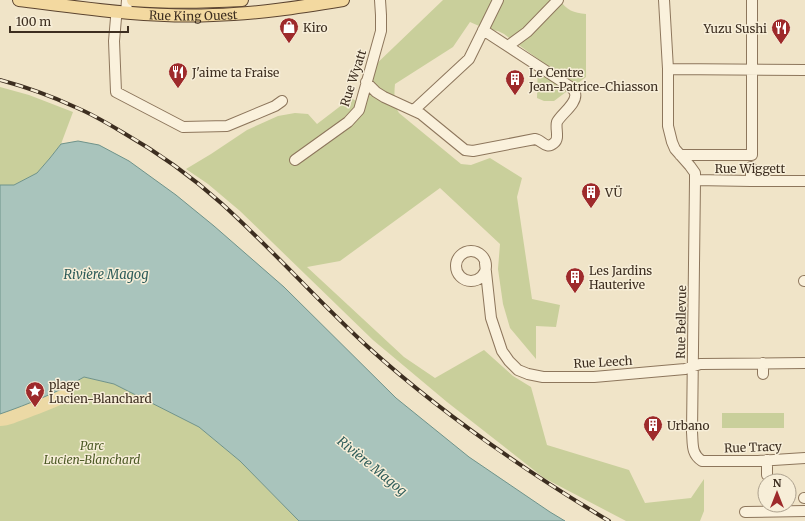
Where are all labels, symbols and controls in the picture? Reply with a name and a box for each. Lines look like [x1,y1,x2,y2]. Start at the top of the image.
street label: Rue King Ouest [149,6,238,23]
scale bar [10,8,128,34]
text: 100 m [16,14,51,29]
shop icon: Kiro [278,16,300,44]
restaurant icon: Yuzu Sushi [770,17,792,45]
place label: Kiro [303,20,328,35]
place label: Yuzu Sushi [702,21,767,36]
street label: Rue Wyatt [337,47,369,108]
restaurant icon: J'aime ta Fraise [167,61,189,89]
place label: J'aime ta Fraise [191,65,279,80]
place label: Le Centre Jean-Patrice-Chiasson [528,65,658,94]
building icon: Le Centre Jean-Patrice-Chiasson [504,68,526,96]
street label: Rue Wiggett [715,161,786,176]
building icon: VÜ [580,181,602,209]
place label: VÜ [604,185,622,200]
place label: Les Jardins Hauterive [589,263,652,292]
water label: Rivière Magog [64,266,148,283]
building icon: Les Jardins Hauterive [564,266,586,294]
street label: Rue Bellevue [673,285,689,359]
street label: Rue Leech [573,353,633,371]
place label: plage Lucien-Blanchard [49,377,152,406]
place icon: plage Lucien-Blanchard [24,380,46,408]
building icon: Urbano [642,414,664,442]
place label: Urbano [667,418,710,433]
water label: Rivière Magog [334,433,410,499]
park label: Parc Lucien-Blanchard [44,438,140,467]
street label: Rue Tracy [724,438,782,456]
north arrow [757,473,797,513]
text: N [773,476,782,490]

